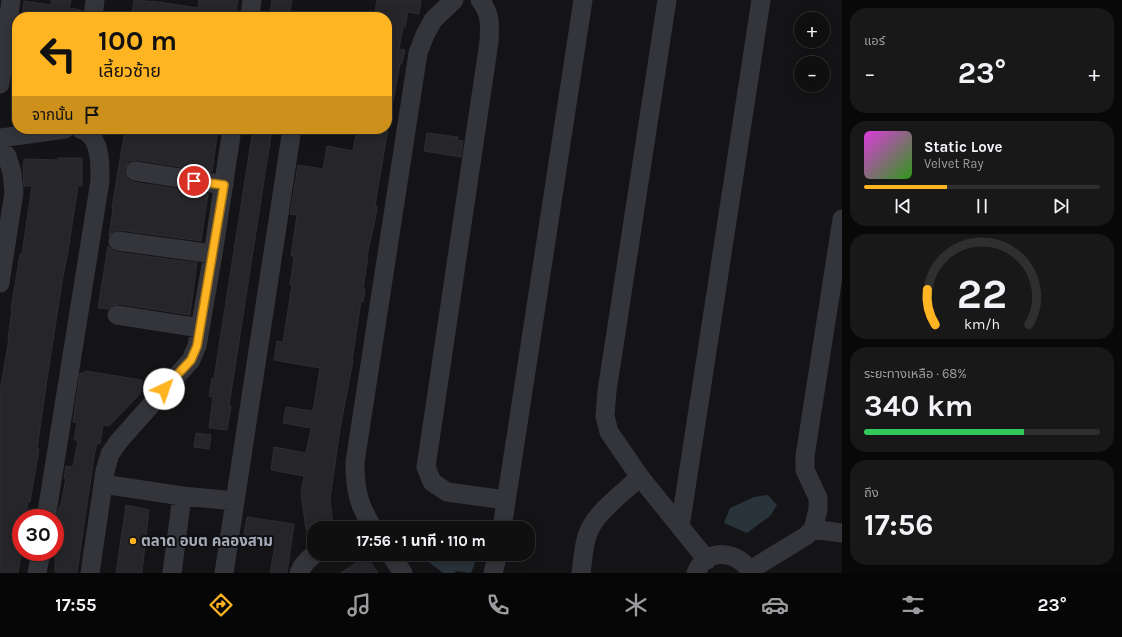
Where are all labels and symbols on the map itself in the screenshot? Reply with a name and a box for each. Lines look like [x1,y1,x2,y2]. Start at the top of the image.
pin [177,164,211,198]
position arrow [143,368,185,410]
speed limit sign: 30 [12,509,64,561]
place label: ตลาด อบต คลองสาม [141,532,273,550]
marker: ตลาด อบต คลองสาม [128,536,138,546]

